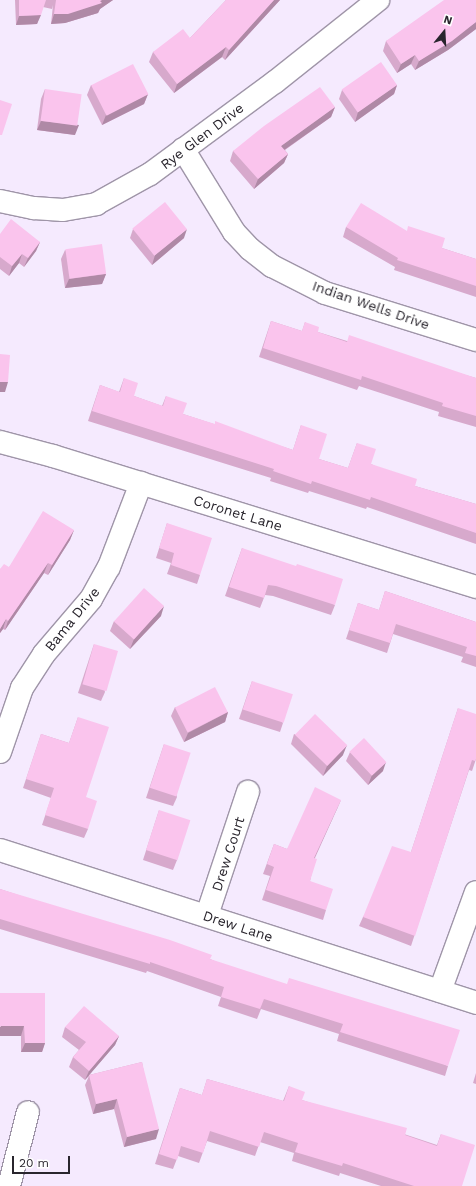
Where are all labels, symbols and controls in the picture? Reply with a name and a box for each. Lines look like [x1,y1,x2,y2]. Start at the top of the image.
north arrow [424,12,464,52]
text: N [442,13,454,28]
street label: Rye Glen Drive [157,99,247,173]
street label: Indian Wells Drive [310,277,432,333]
street label: Coronet Lane [192,492,284,534]
street label: Bama Drive [41,583,103,655]
street label: Drew Court [208,814,248,894]
street label: Drew Lane [201,907,275,945]
scale bar [14,1148,72,1174]
text: 20 m [19,1156,49,1170]

